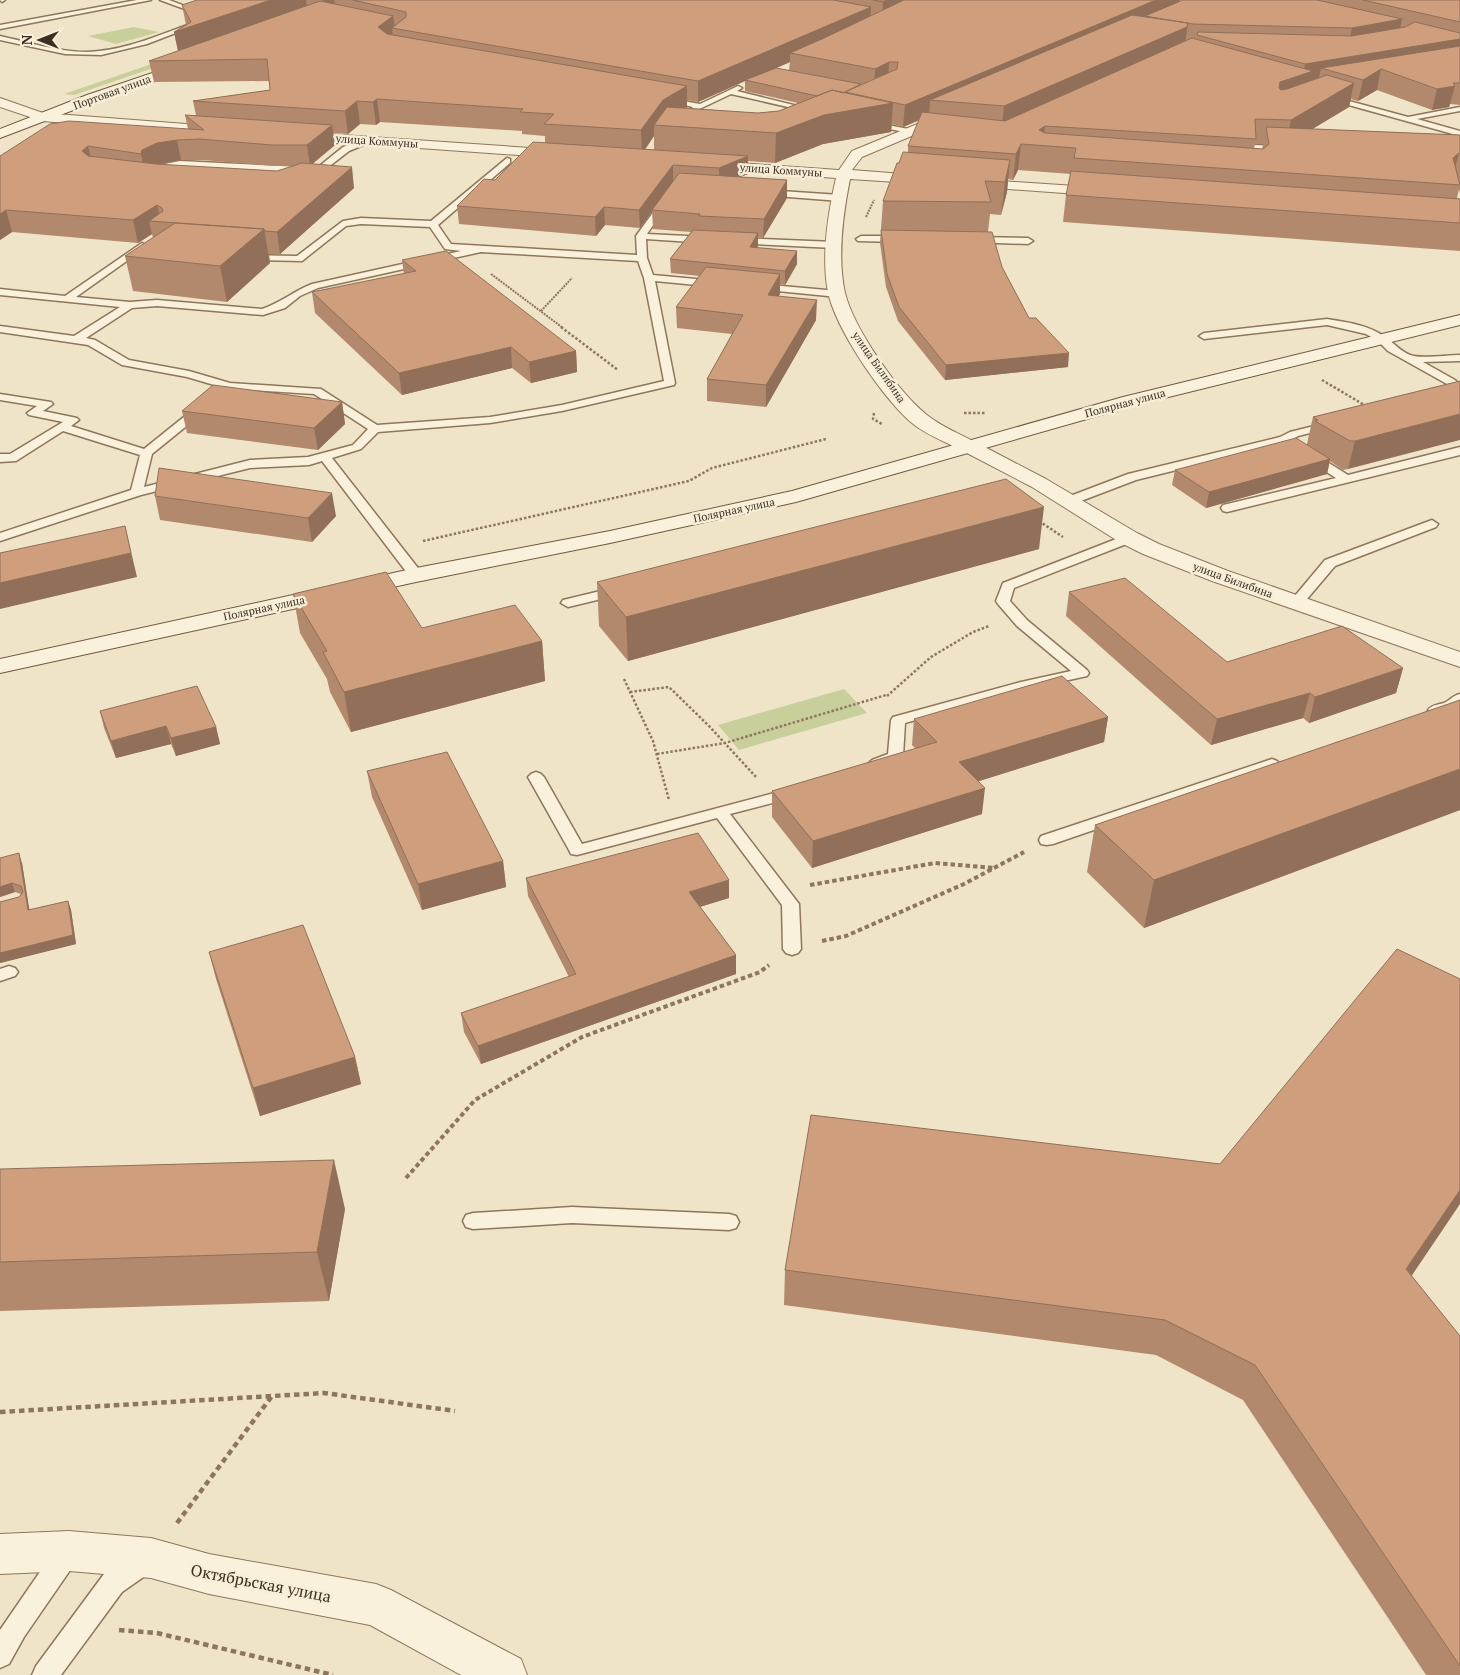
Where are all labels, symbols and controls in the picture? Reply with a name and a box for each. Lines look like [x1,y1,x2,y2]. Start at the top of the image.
north arrow [15,15,65,65]
text: N [17,34,36,45]
street label: Портовая улица [71,71,153,113]
street label: улица Коммуны [334,131,419,151]
street label: улица Коммуны [738,160,823,180]
street label: улица Билибина [849,328,909,406]
street label: Полярная улица [1083,385,1167,420]
street label: Полярная улица [692,494,776,525]
street label: улица Билибина [1190,559,1275,601]
street label: Полярная улица [222,592,306,623]
street label: Октябрьская улица [189,1559,333,1607]

